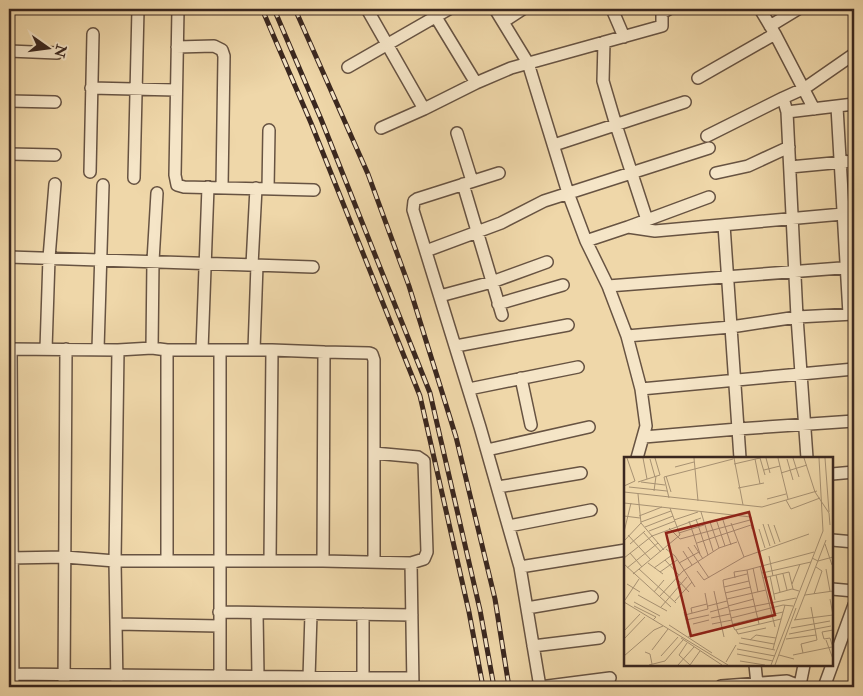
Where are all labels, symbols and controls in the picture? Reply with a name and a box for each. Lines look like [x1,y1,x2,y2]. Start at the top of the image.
north arrow [22,22,72,72]
text: N [50,42,70,60]
inset map [624,457,833,666]

